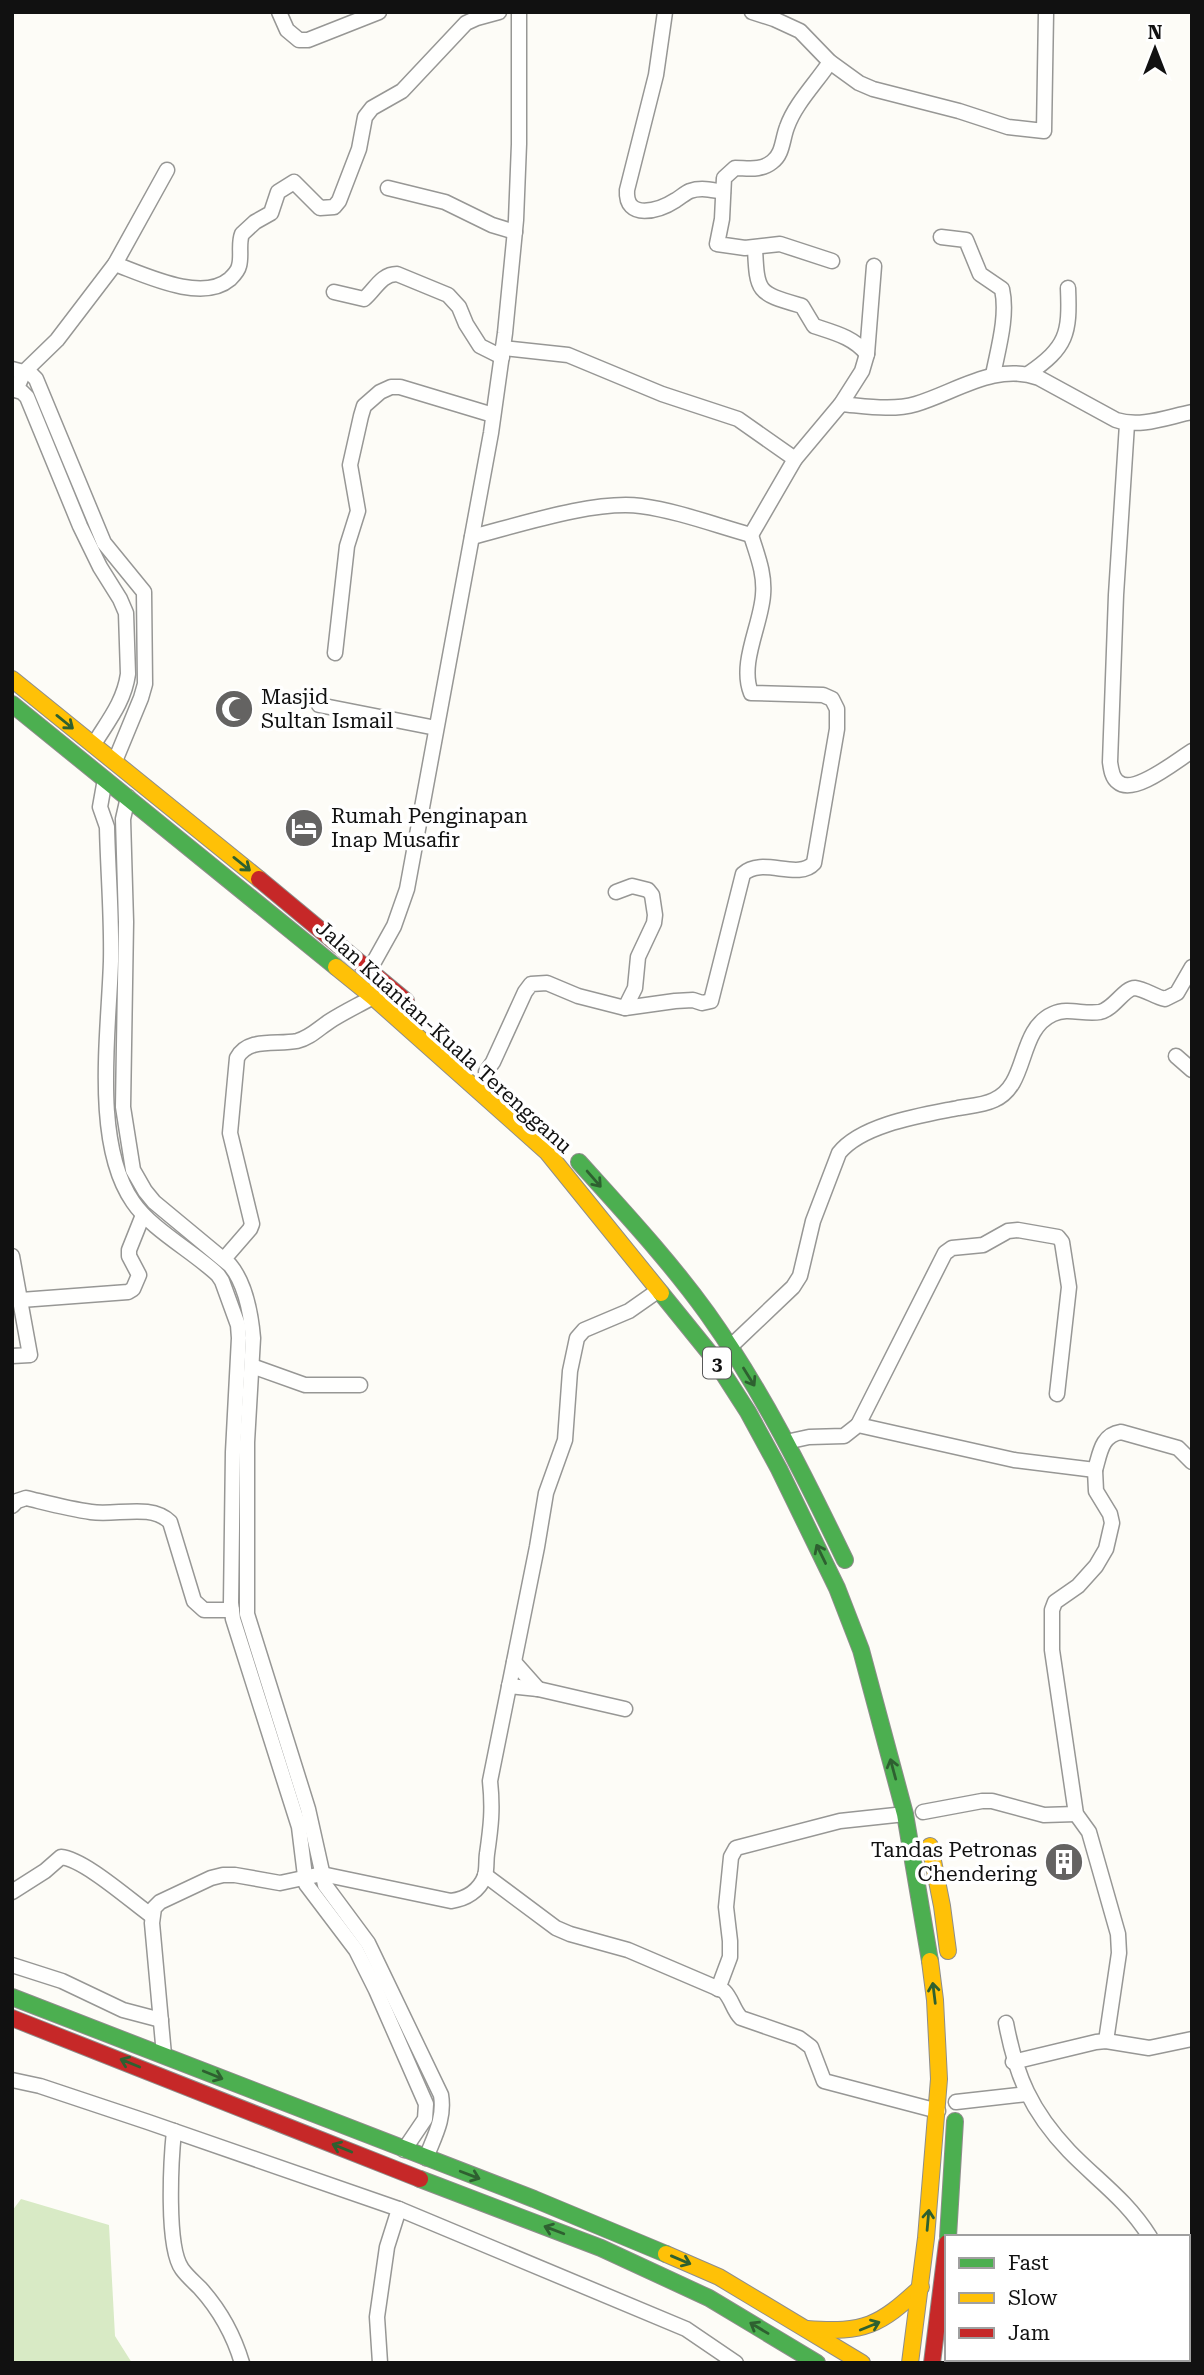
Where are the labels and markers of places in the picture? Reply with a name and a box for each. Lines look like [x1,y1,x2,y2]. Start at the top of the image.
place label: Masjid Sultan Ismail [261,685,394,733]
mosque icon: Masjid Sultan Ismail [213,688,255,730]
place label: Rumah Penginapan Inap Musafir [331,804,528,852]
hotel icon: Rumah Penginapan Inap Musafir [283,807,325,849]
place label: Tandas Petronas Chendering [871,1838,1037,1886]
building icon: Tandas Petronas Chendering [1043,1841,1085,1883]

